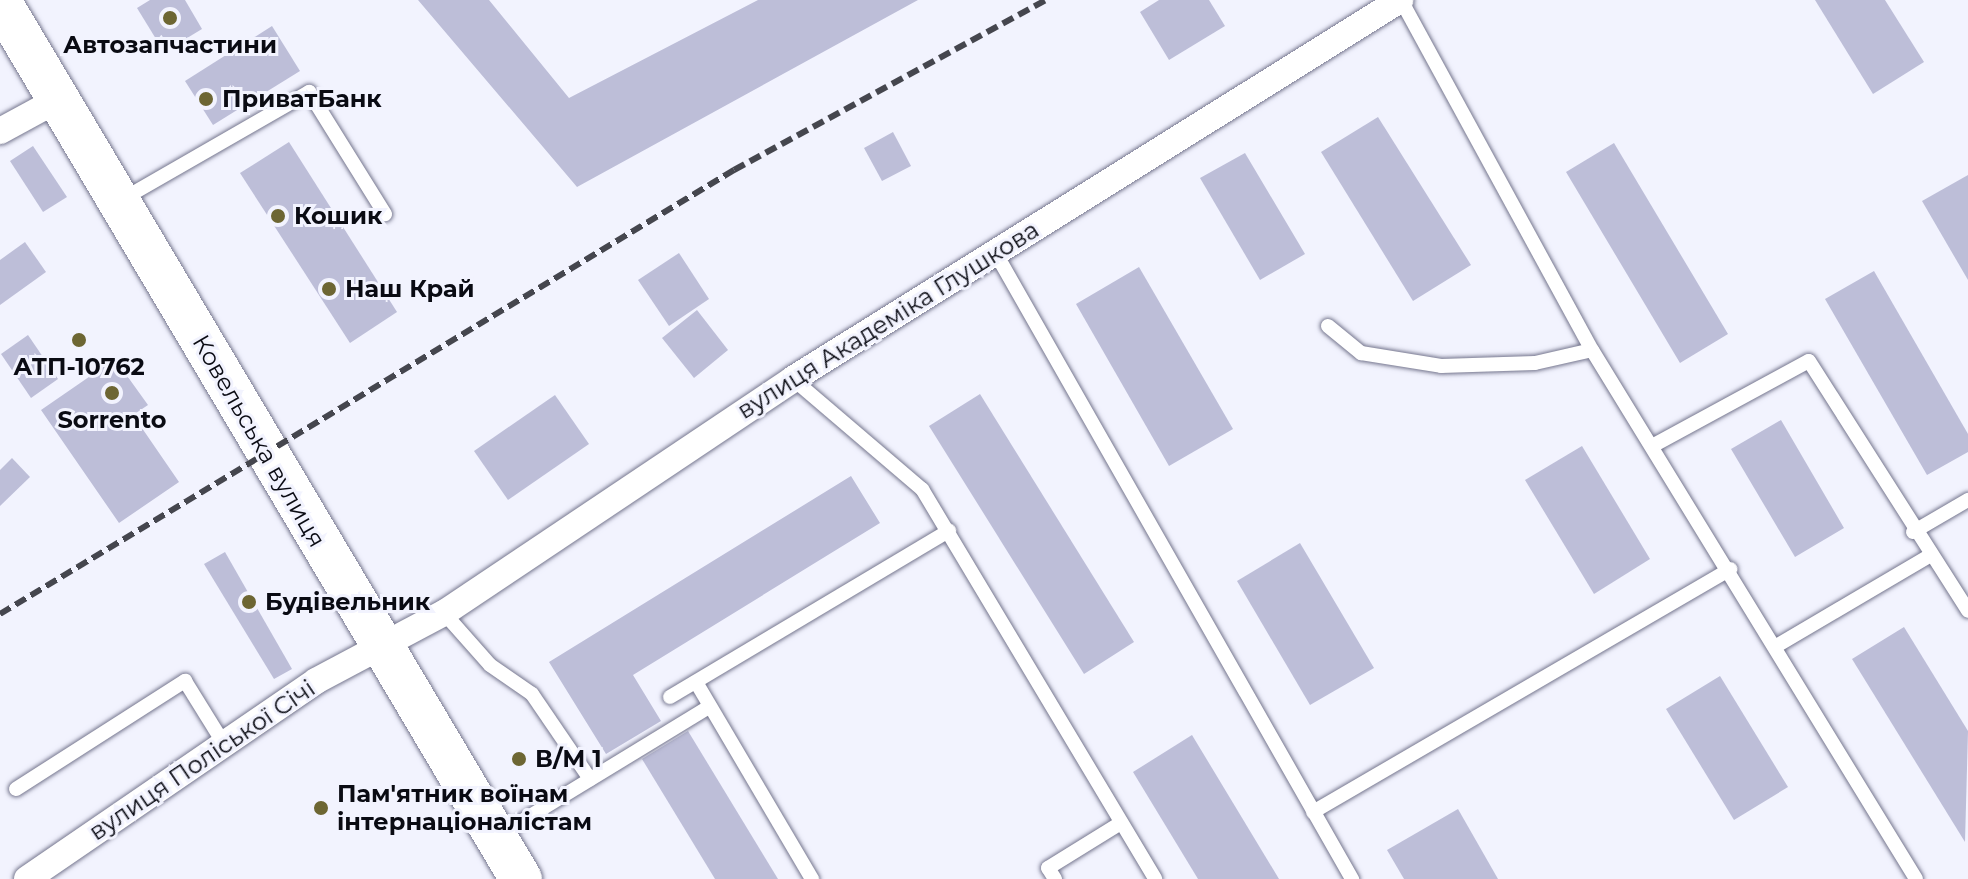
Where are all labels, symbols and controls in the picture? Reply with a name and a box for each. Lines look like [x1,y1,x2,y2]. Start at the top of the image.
marker: Автозапчастини [161,9,179,27]
place label: Автозапчастини [63,31,277,59]
place label: ПриватБанк [222,85,382,113]
marker: ПриватБанк [197,90,215,108]
place label: Кошик [294,202,382,230]
marker: Кошик [269,207,287,225]
street label: вулиця Академіка Глушкова [732,215,1044,425]
place label: Наш Край [345,275,475,303]
marker: Наш Край [320,280,338,298]
street label: Ковельська вулиця [186,330,332,552]
marker: АТП-10762 [70,331,88,349]
place label: АТП-10762 [13,353,145,381]
marker: Sorrento [103,384,121,402]
place label: Sorrento [58,406,166,434]
place label: Будівельник [265,588,430,616]
marker: Будівельник [240,593,258,611]
street label: вулиця Поліської Січі [84,674,320,846]
place label: В/М 1 [535,745,602,773]
marker: В/М 1 [510,750,528,768]
place label: Пам'ятник воїнам інтернаціоналістам [337,780,592,836]
marker: Пам'ятник воїнам інтернаціоналістам [312,799,330,817]

